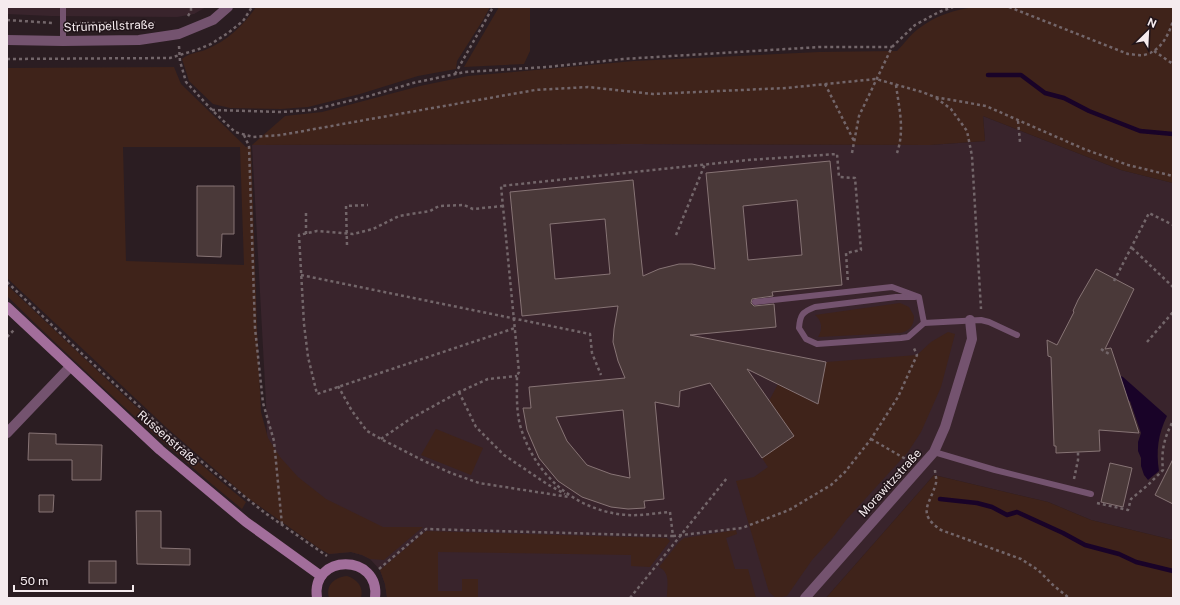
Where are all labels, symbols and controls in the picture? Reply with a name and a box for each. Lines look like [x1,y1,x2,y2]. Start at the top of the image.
north arrow [1128,12,1168,52]
text: N [1146,16,1158,30]
street label: Strümpellstraße [63,17,155,35]
street label: Russenstraße [135,408,202,468]
street label: Morawitzstraße [856,446,924,520]
scale bar [14,567,133,593]
text: 50 m [20,574,48,588]

